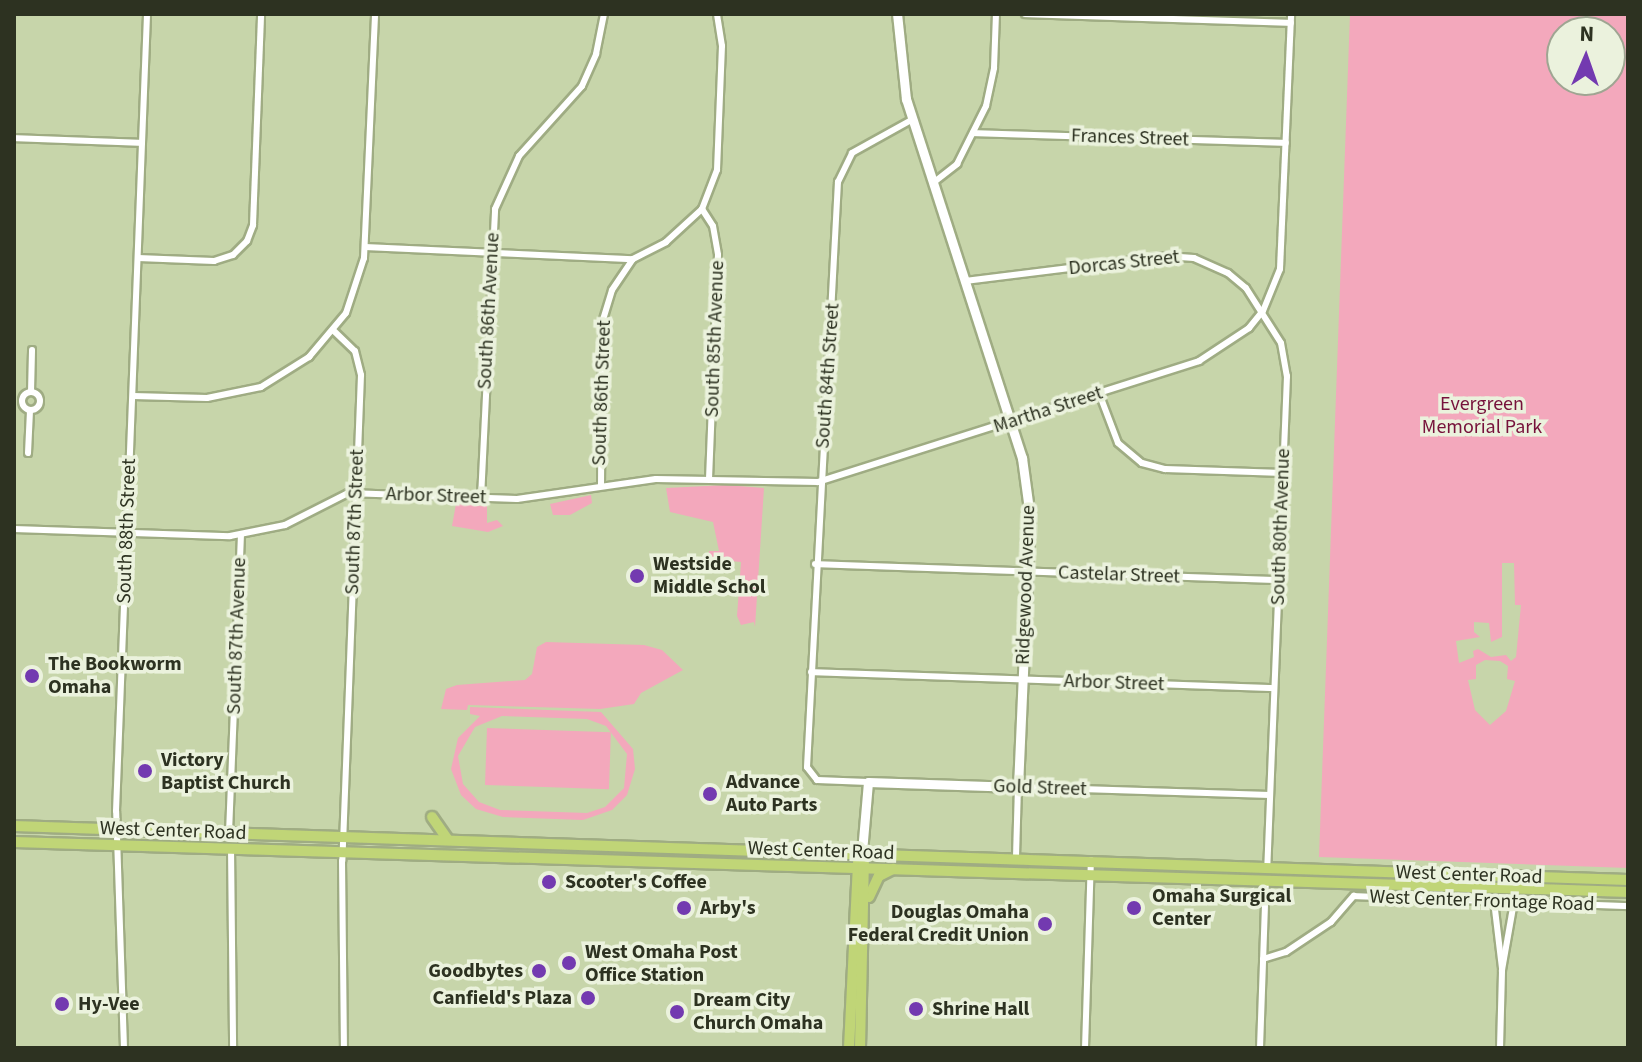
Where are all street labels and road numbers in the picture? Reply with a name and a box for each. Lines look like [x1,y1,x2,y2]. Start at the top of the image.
street label: Frances Street [1071,124,1189,152]
street label: South 86th Avenue [473,232,505,390]
street label: Dorcas Street [1067,245,1181,281]
street label: South 85th Avenue [700,260,730,418]
street label: South 84th Street [811,303,845,449]
street label: South 86th Street [587,320,617,466]
street label: Martha Street [990,381,1106,439]
street label: South 80th Avenue [1266,448,1296,606]
street label: South 87th Street [340,449,370,595]
street label: South 88th Street [112,458,142,604]
street label: Arbor Street [385,482,487,510]
street label: Ridgewood Avenue [1011,505,1041,665]
street label: South 87th Avenue [222,557,252,715]
street label: Castelar Street [1058,561,1180,589]
street label: Arbor Street [1063,669,1165,697]
street label: Gold Street [993,774,1087,802]
street label: West Center Road [99,816,247,846]
street label: West Center Road [747,836,895,866]
street label: West Center Road [1395,860,1543,890]
street label: West Center Frontage Road [1369,885,1595,917]

